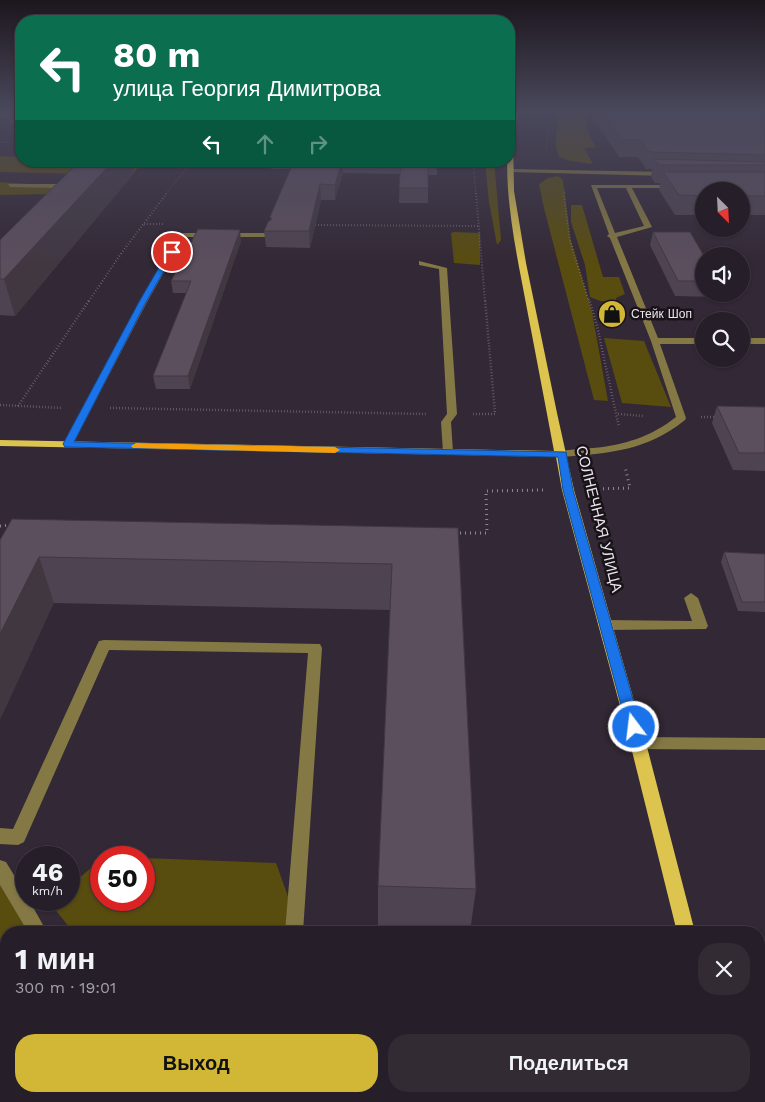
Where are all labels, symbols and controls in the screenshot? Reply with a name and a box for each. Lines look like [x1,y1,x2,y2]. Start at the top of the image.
text: 80 m [113,34,200,76]
icon: left [30,35,95,100]
text: улица Георгия Димитрова [113,76,381,101]
icon: left [198,130,226,158]
icon: ahead [251,130,279,158]
icon: right [304,130,332,158]
north arrow [695,182,750,238]
map controls [695,182,750,367]
pin [151,231,193,273]
icon: arrive [158,238,186,266]
button: sound [695,247,750,302]
shop icon: Стейк Шоп [597,299,627,329]
place label: Стейк Шоп [631,307,692,321]
button: search [695,312,750,367]
street label: СОЛНЕЧНАЯ УЛИЦА [572,444,626,594]
position arrow [607,700,659,752]
speed limit sign: 50 [90,846,155,911]
text: 46 [32,858,63,887]
text: km/h [32,884,63,898]
text: 1 мин [15,941,95,976]
button: close [698,943,750,995]
text: 300 m · 19:01 [15,978,116,997]
button: Выход [15,1034,378,1092]
button: Поделиться [388,1034,750,1092]

